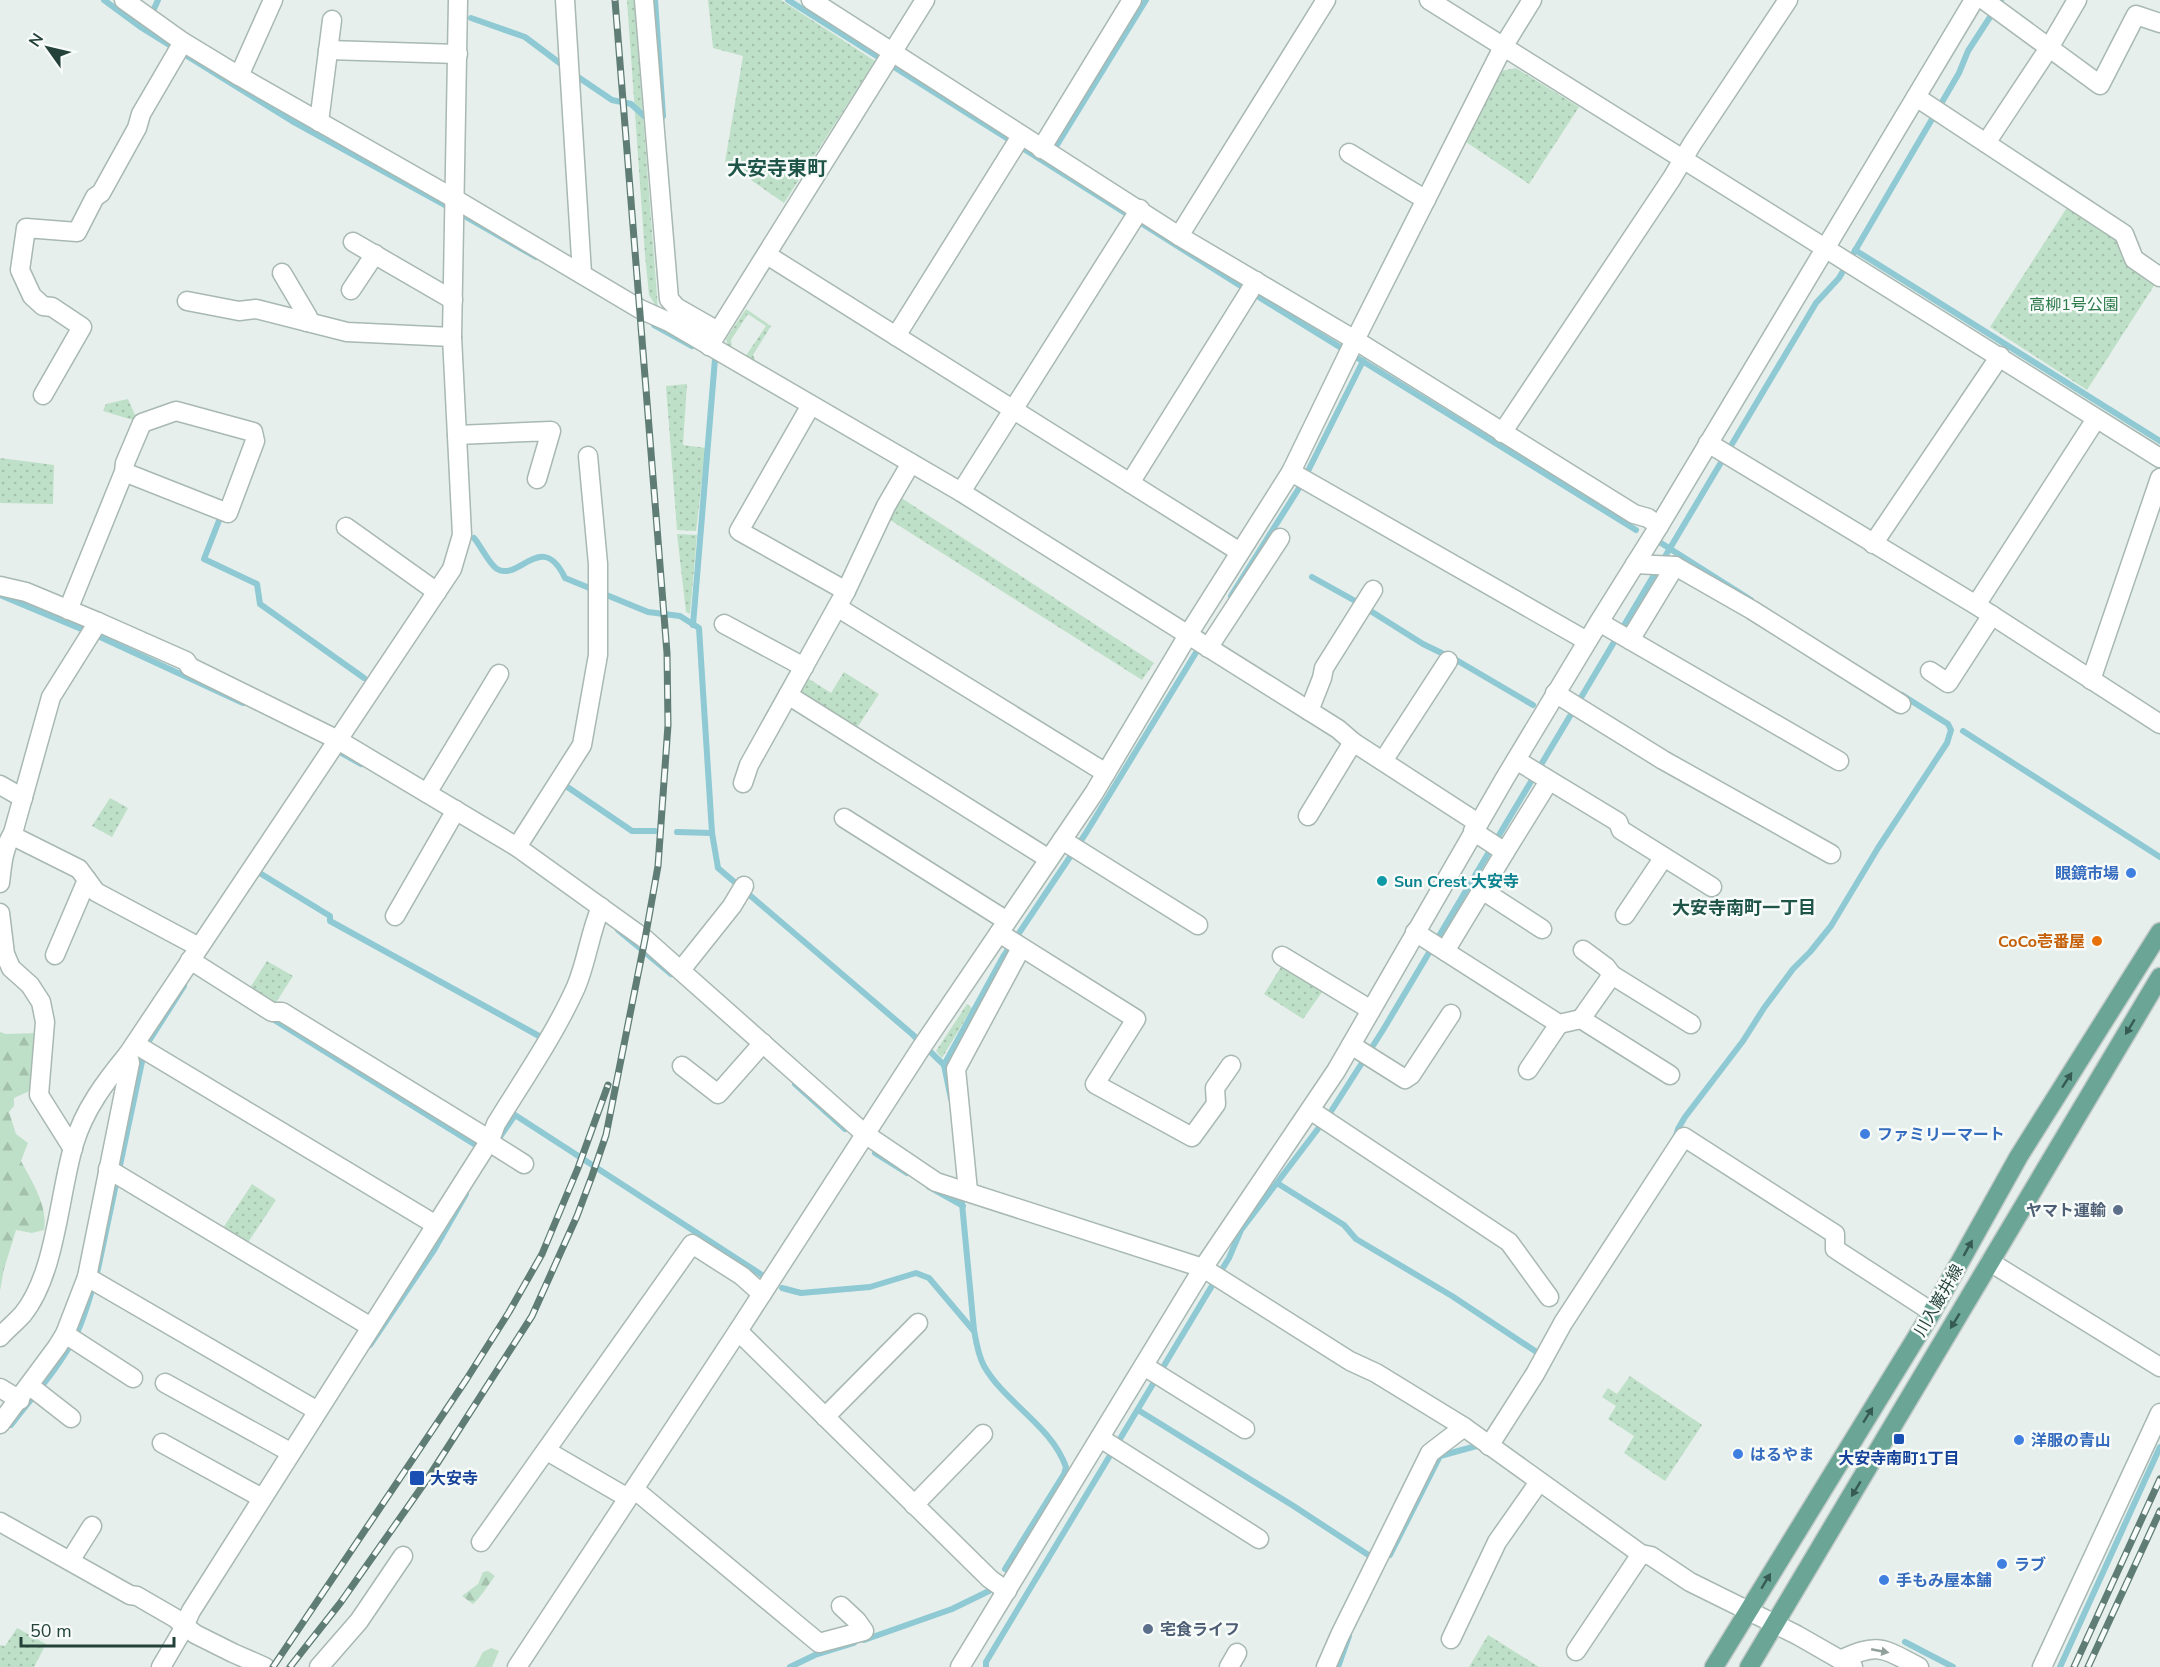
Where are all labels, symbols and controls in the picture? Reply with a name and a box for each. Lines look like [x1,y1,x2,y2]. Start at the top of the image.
north arrow [18,18,78,78]
text: N [24,29,49,51]
district label: 大安寺東町 [727,155,827,182]
park label: 高柳1号公園 [2029,294,2119,316]
place label: 眼鏡市場 [2055,863,2119,885]
marker: 眼鏡市場 [2124,866,2138,880]
place label: Sun Crest 大安寺 [1394,871,1519,893]
marker: Sun Crest 大安寺 [1375,874,1389,888]
district label: 大安寺南町一丁目 [1672,896,1816,920]
place label: CoCo壱番屋 [1998,931,2085,953]
marker: CoCo壱番屋 [2090,934,2104,948]
one-way arrow [2125,1019,2135,1036]
one-way arrow [2061,1072,2072,1088]
place label: ファミリーマート [1877,1124,2005,1146]
marker: ファミリーマート [1858,1127,1872,1141]
place label: ヤマト運輸 [2026,1200,2106,1222]
marker: ヤマト運輸 [2111,1203,2125,1217]
one-way arrow [1963,1239,1973,1256]
street label: 川入巌井線 [1909,1260,1968,1341]
one-way arrow [1950,1313,1961,1329]
one-way arrow [1863,1407,1874,1423]
place label: 洋服の青山 [2031,1430,2111,1452]
marker: 大安寺南町1丁目 [1892,1432,1906,1446]
marker: 洋服の青山 [2012,1433,2026,1447]
place label: はるやま [1750,1444,1814,1466]
marker: はるやま [1731,1447,1745,1461]
place label: 大安寺南町1丁目 [1838,1448,1960,1470]
place label: 大安寺 [430,1468,478,1490]
marker: 大安寺 [408,1469,426,1487]
one-way arrow [1850,1481,1861,1497]
place label: ラブ [2014,1554,2046,1576]
marker: ラブ [1995,1557,2009,1571]
place label: 手もみ屋本舗 [1896,1570,1992,1592]
one-way arrow [1760,1573,1771,1589]
marker: 手もみ屋本舗 [1877,1573,1891,1587]
scale bar [21,1610,174,1648]
text: 50 m [30,1619,72,1643]
place label: 宅食ライフ [1160,1619,1240,1641]
marker: 宅食ライフ [1141,1622,1155,1636]
one-way arrow [1871,1647,1890,1656]

